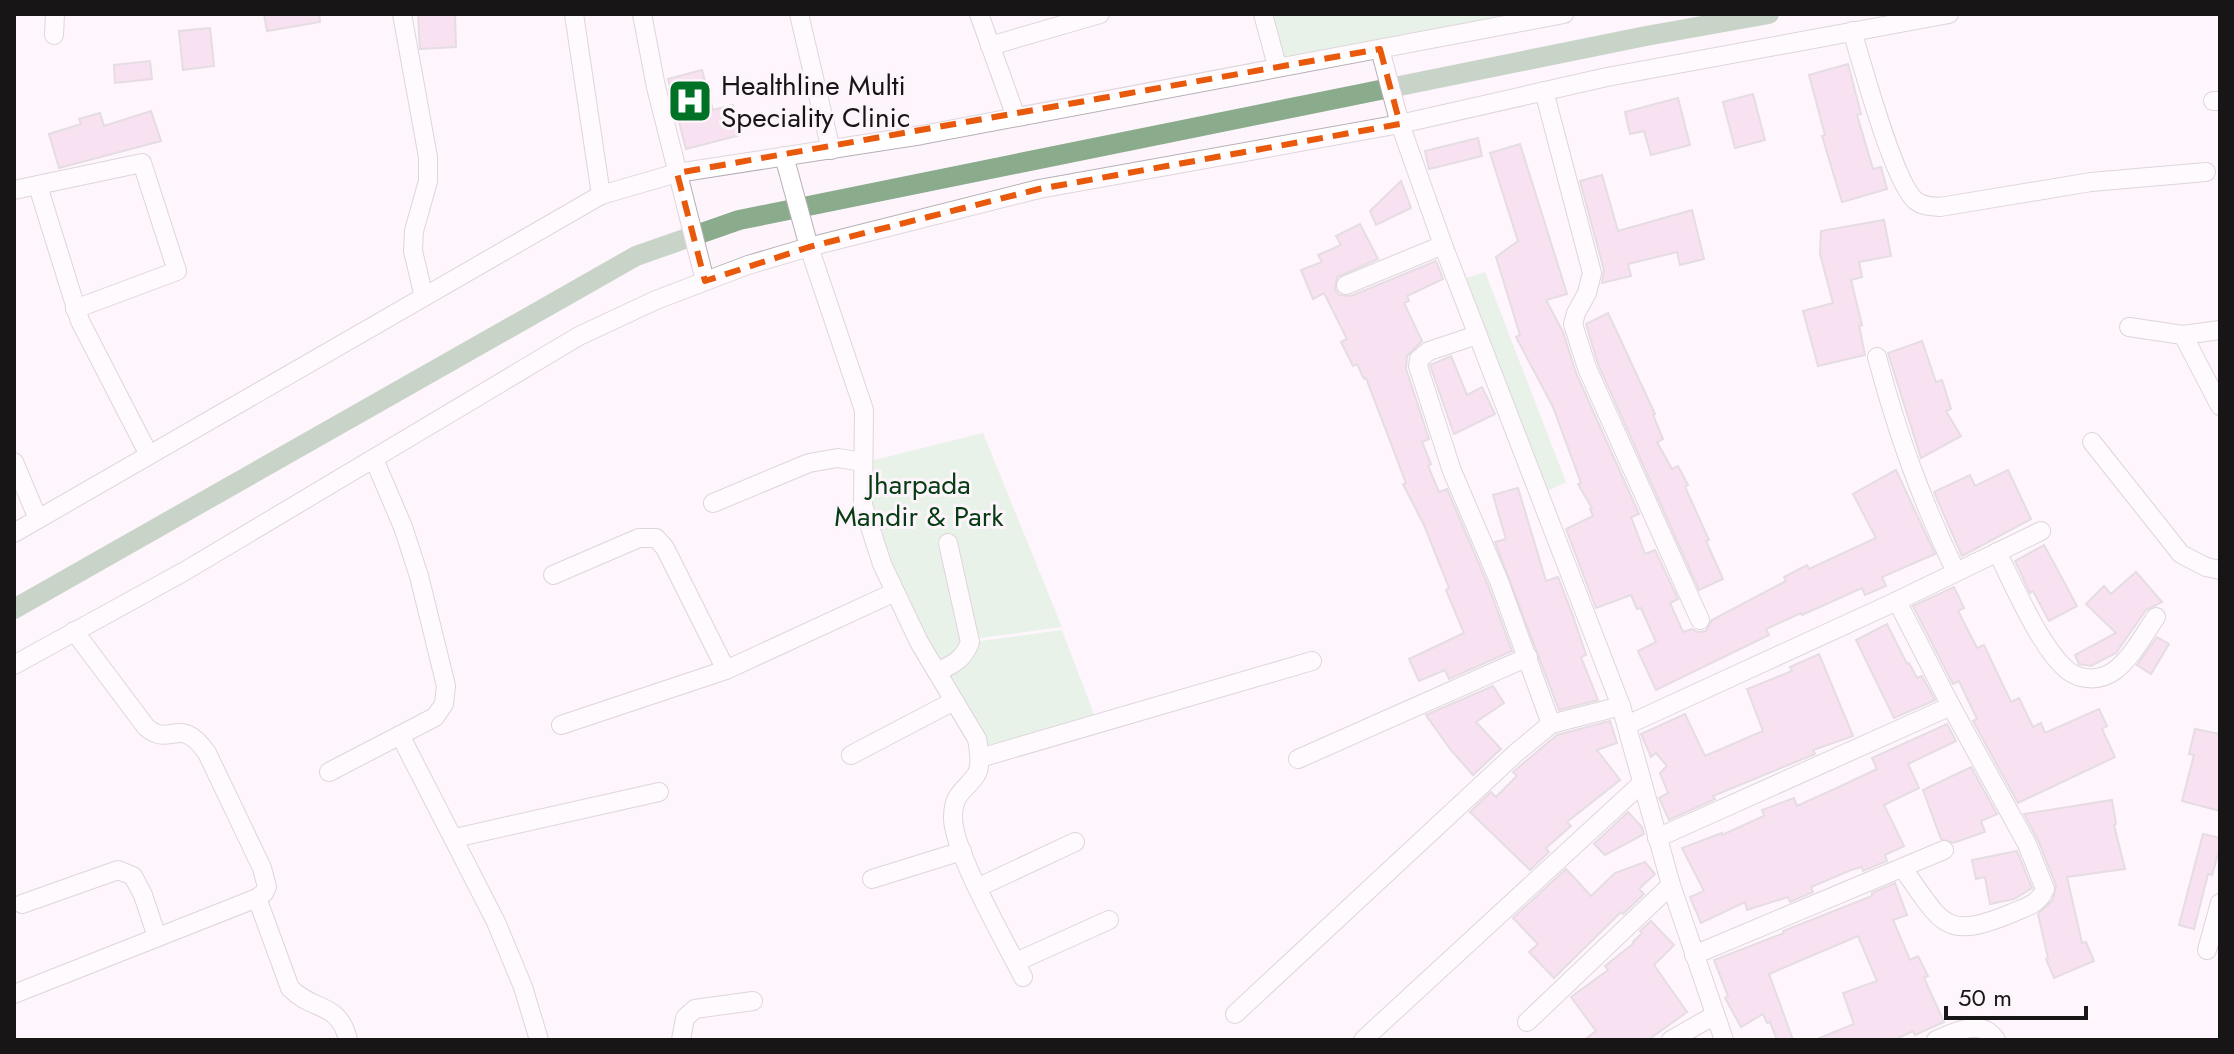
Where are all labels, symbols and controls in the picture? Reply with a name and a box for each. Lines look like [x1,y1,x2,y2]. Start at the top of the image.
place label: Healthline Multi Speciality Clinic [721,65,910,138]
hospital icon: Healthline Multi Speciality Clinic [666,77,714,125]
park label: Jharpada Mandir & Park [834,464,1004,537]
scale bar [1946,970,2086,1020]
text: 50 m [1958,980,2012,1015]

